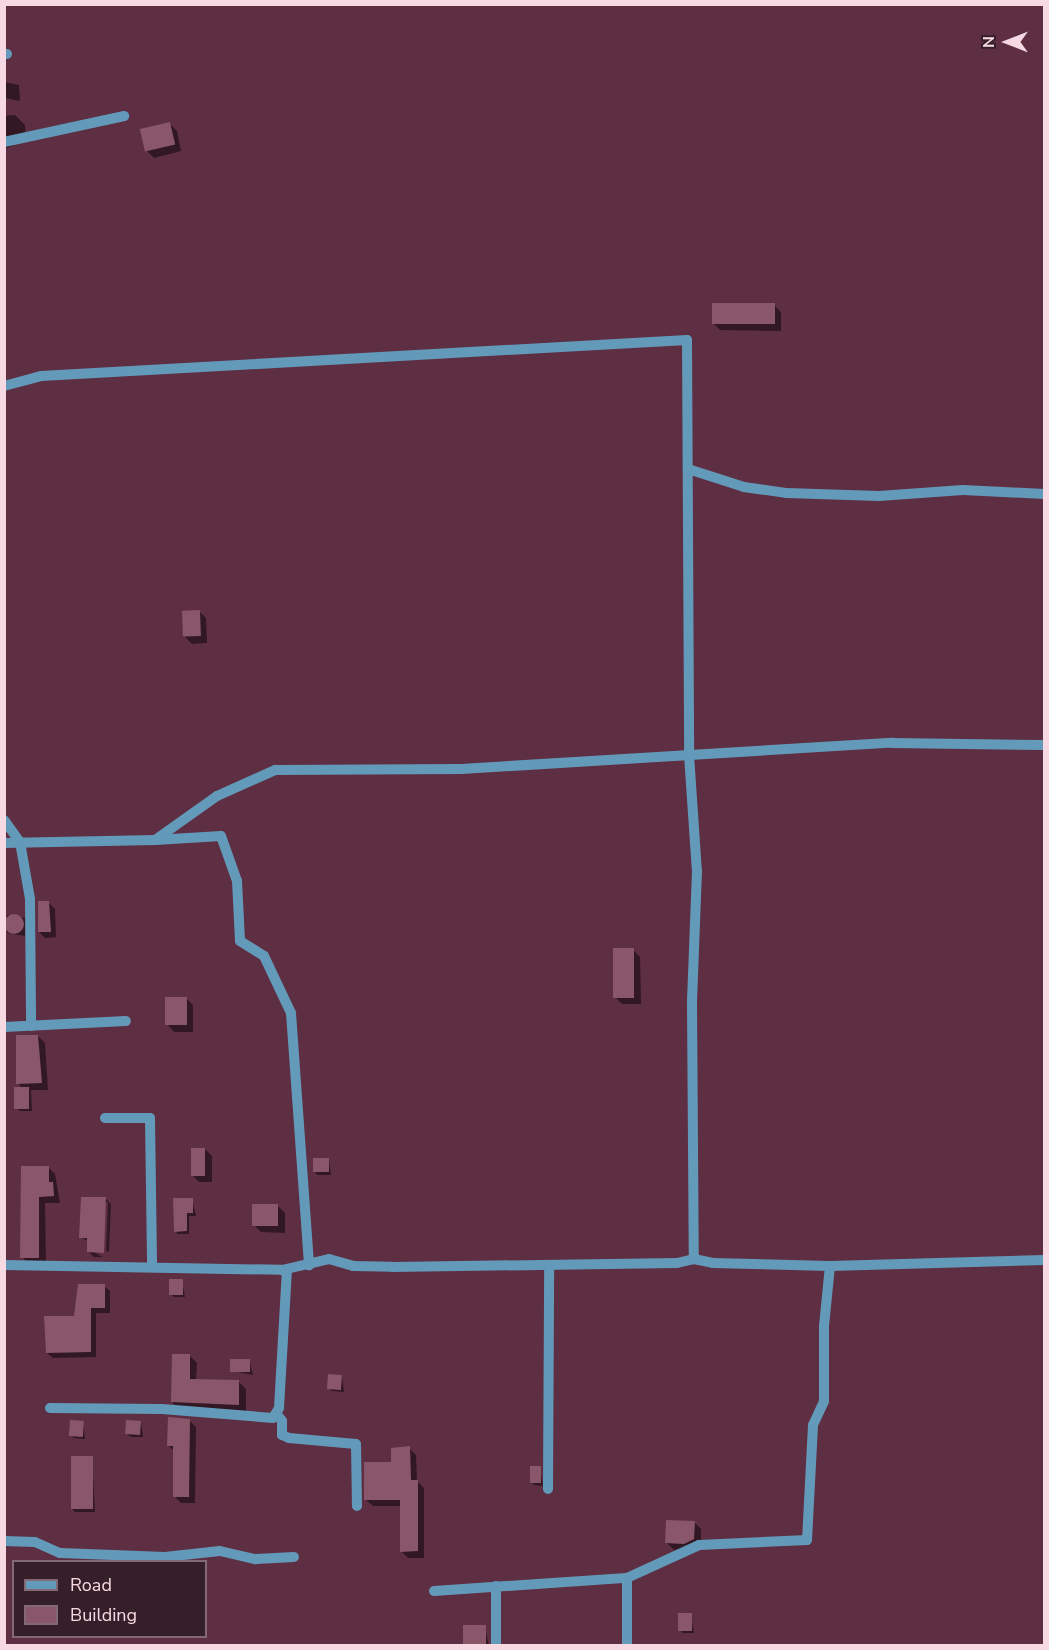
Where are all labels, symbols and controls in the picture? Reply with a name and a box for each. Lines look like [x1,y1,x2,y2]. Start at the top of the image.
north arrow [977,12,1037,72]
text: N [978,36,1000,48]
legend [12,1560,207,1638]
text: Road [70,1573,112,1597]
text: Building [70,1603,137,1627]

